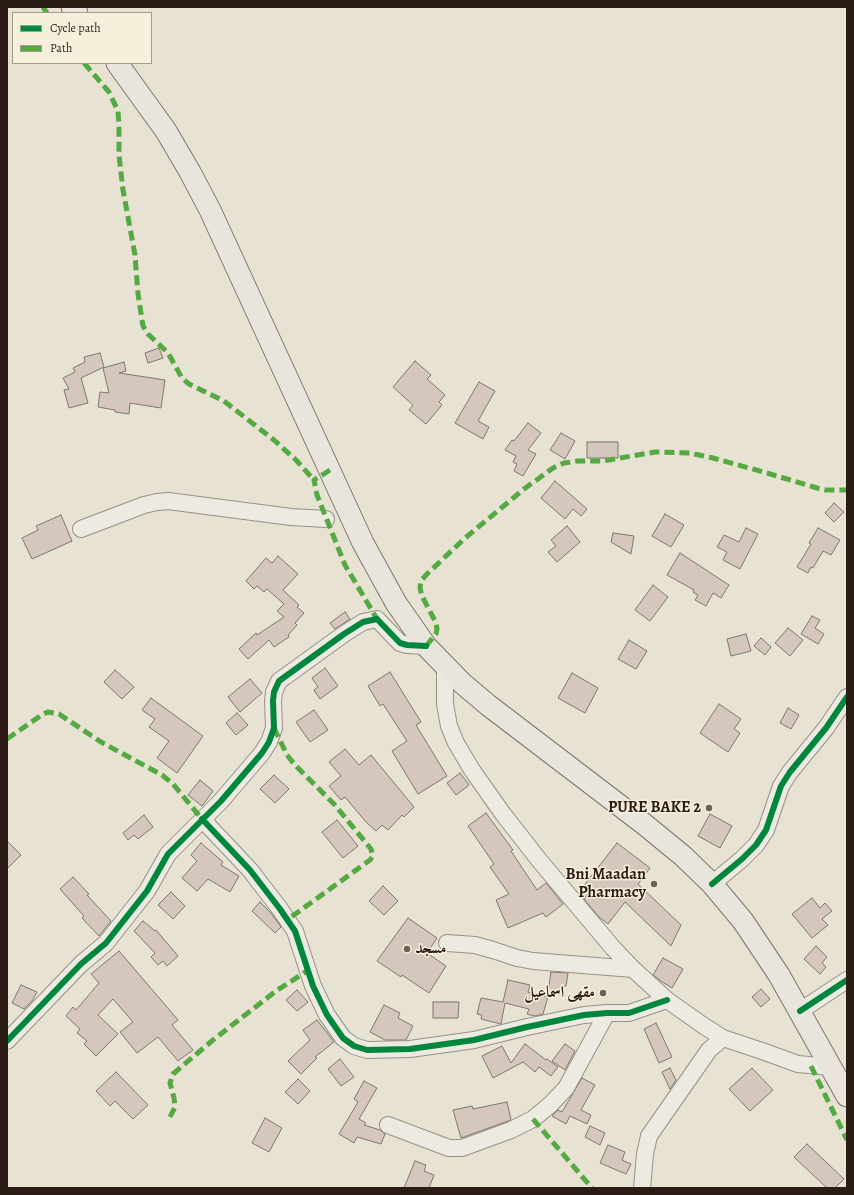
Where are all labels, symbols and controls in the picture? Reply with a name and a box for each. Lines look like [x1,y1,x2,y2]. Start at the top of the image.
legend [12,12,152,64]
text: Cycle path [50,20,101,36]
text: Path [50,40,72,56]
place label: PURE BAKE 2 [608,798,701,818]
marker: PURE BAKE 2 [704,803,714,813]
place label: Bni Maadan Pharmacy [566,865,646,903]
marker: Bni Maadan Pharmacy [649,879,659,889]
place label: مسجد [415,939,446,959]
marker: مسجد [402,944,412,954]
place label: مقهى اسماعيل [524,983,595,1003]
marker: مقهى اسماعيل [598,988,608,998]

